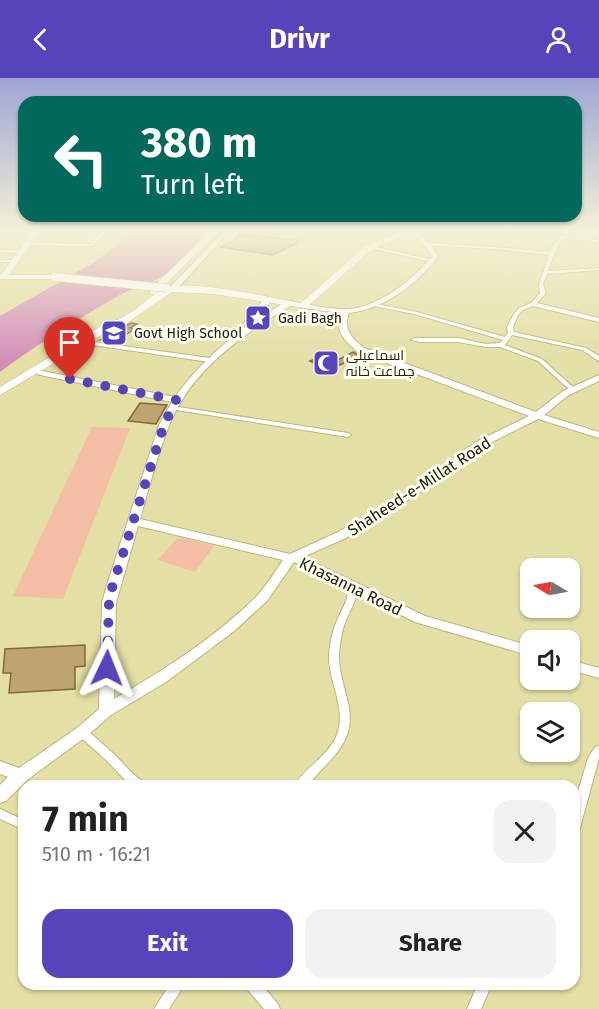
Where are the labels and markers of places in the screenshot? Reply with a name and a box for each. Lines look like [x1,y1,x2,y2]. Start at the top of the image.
place icon: Gadi Bagh [243,303,273,333]
place label: Gadi Bagh [278,310,342,327]
pin [44,317,95,379]
school or university icon: Govt High School [99,318,129,348]
place label: Govt High School [134,325,242,342]
place label: اسماعیلی جماعت خانہ [346,347,415,380]
mosque icon: اسماعیلی جماعت خانہ [311,348,341,378]

